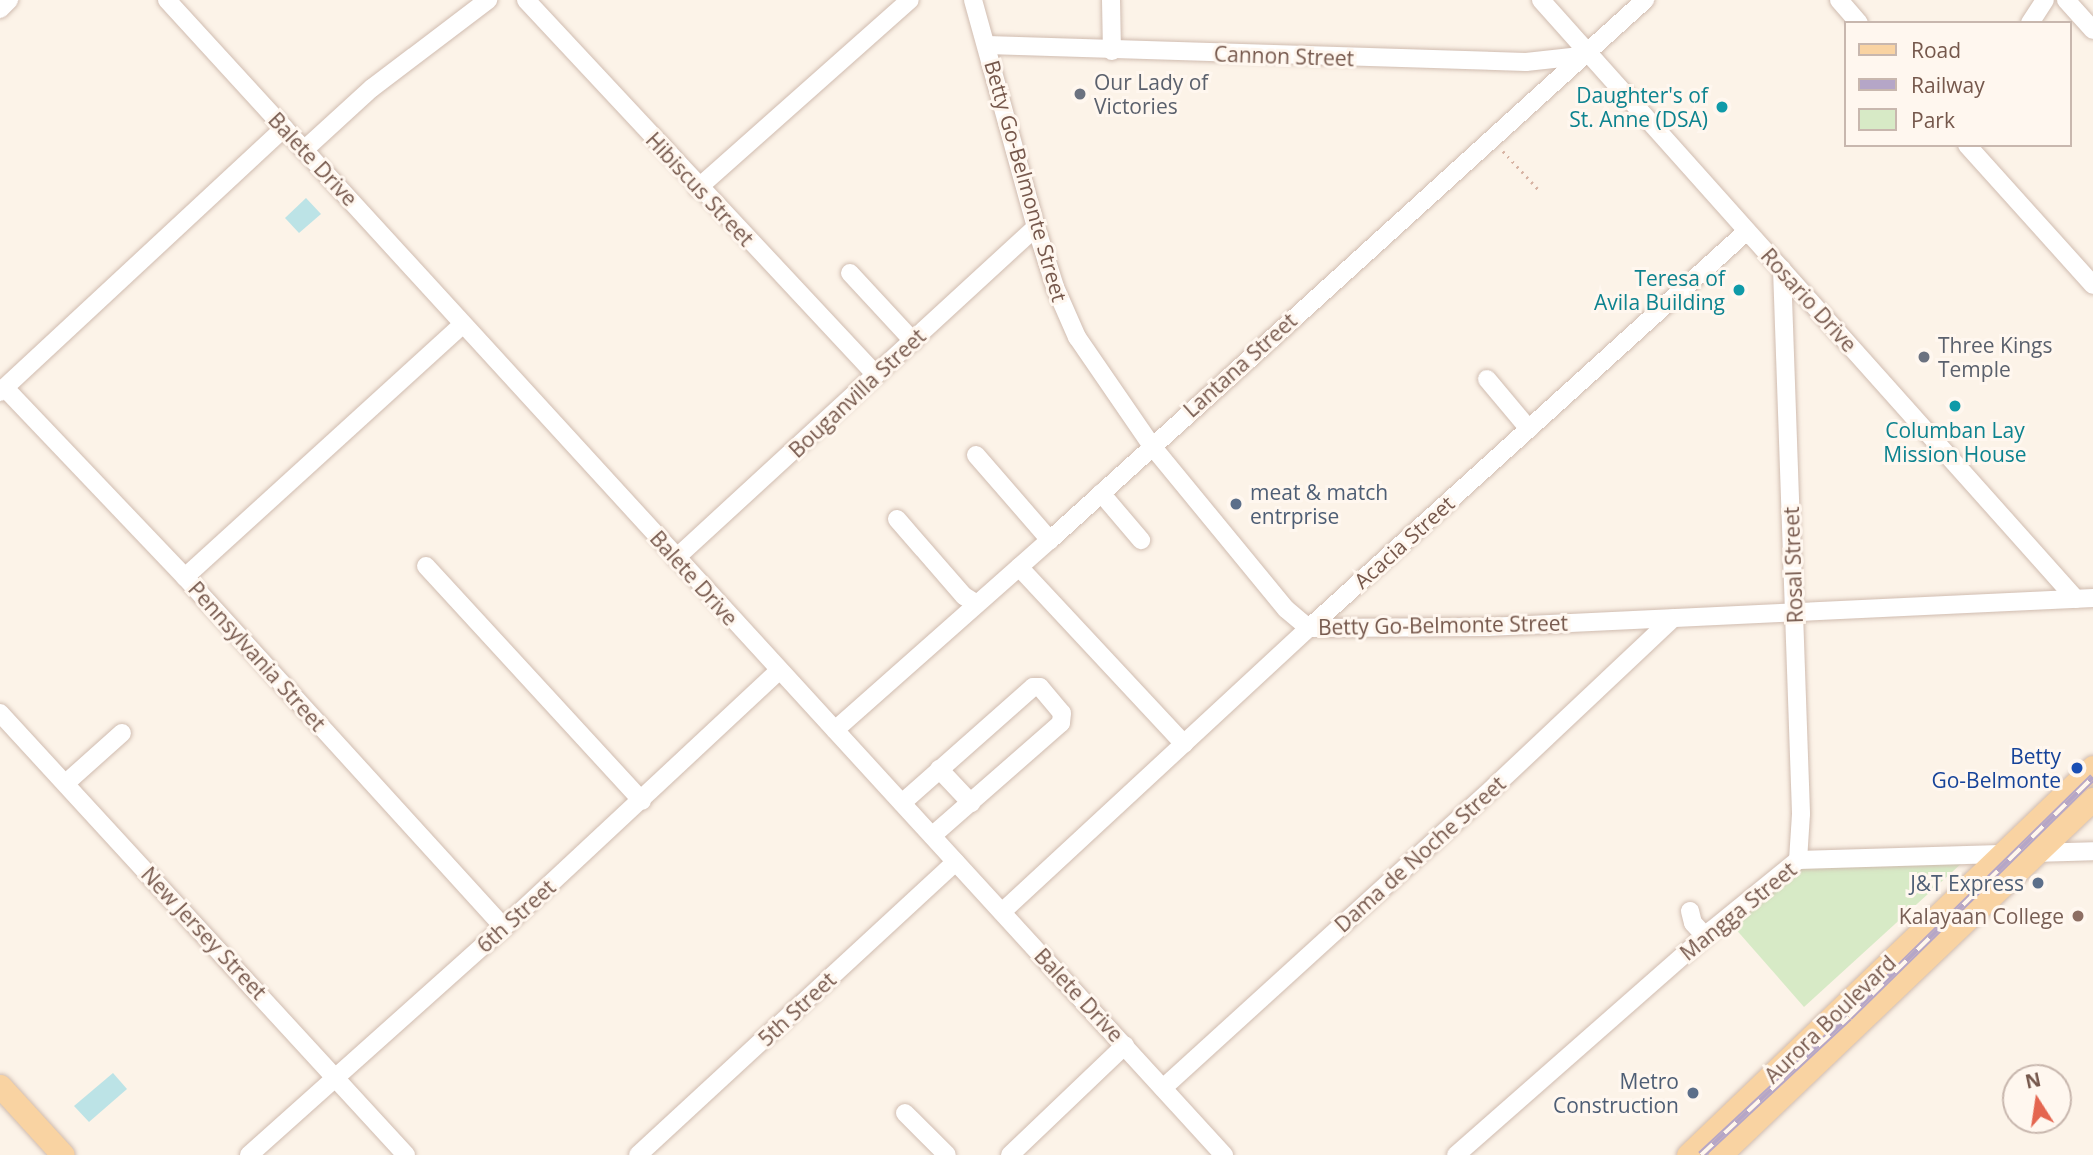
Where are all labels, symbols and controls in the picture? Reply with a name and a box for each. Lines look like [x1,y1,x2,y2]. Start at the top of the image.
legend [1844,21,2072,147]
text: Road [1911,36,1961,64]
street label: Cannon Street [1213,41,1355,71]
street label: Betty Go-Belmonte Street [979,57,1073,305]
place label: Our Lady of Victories [1094,69,1208,119]
text: Railway [1911,71,1985,99]
place label: Daughter's of St. Anne (DSA) [1569,82,1708,132]
marker: Our Lady of Victories [1072,86,1088,102]
marker: Daughter's of St. Anne (DSA) [1714,99,1730,115]
text: Park [1911,106,1955,134]
street label: Balete Drive [263,107,363,211]
street label: Hibiscus Street [641,127,759,251]
street label: Rosario Drive [1756,243,1862,357]
place label: Teresa of Avila Building [1594,265,1725,315]
marker: Teresa of Avila Building [1731,282,1747,298]
street label: Lantana Street [1178,308,1302,422]
street label: Bouganvilla Street [784,323,930,463]
place label: Three Kings Temple [1938,332,2053,382]
marker: Three Kings Temple [1916,349,1932,365]
marker: Columban Lay Mission House [1947,398,1963,414]
place label: Columban Lay Mission House [1883,417,2027,467]
place label: meat & match entrprise [1250,479,1388,529]
street label: Acacia Street [1349,490,1459,594]
marker: meat & match entrprise [1228,496,1244,512]
street label: Rosal Street [1778,506,1808,624]
street label: Balete Drive [645,526,743,630]
street label: Pennsylvania Street [183,576,331,736]
street label: Betty Go-Belmonte Street [1318,610,1568,640]
place label: Betty Go-Belmonte [1931,743,2061,793]
marker: Betty Go-Belmonte [2067,758,2087,778]
street label: Dama de Noche Street [1330,771,1510,937]
street label: Mangga Street [1675,857,1801,965]
street label: New Jersey Street [136,862,272,1004]
place label: J&T Express [1910,870,2024,896]
street label: 6th Street [472,874,560,958]
marker: J&T Express [2030,875,2046,891]
place label: Kalayaan College [1899,903,2064,929]
marker: Kalayaan College [2070,908,2086,924]
street label: Balete Drive [1029,943,1129,1047]
street label: Aurora Boulevard [1759,950,1901,1088]
street label: 5th Street [753,967,841,1051]
north arrow [2002,1064,2072,1134]
text: N [2023,1066,2043,1095]
place label: Metro Construction [1553,1068,1679,1118]
marker: Metro Construction [1685,1085,1701,1101]

